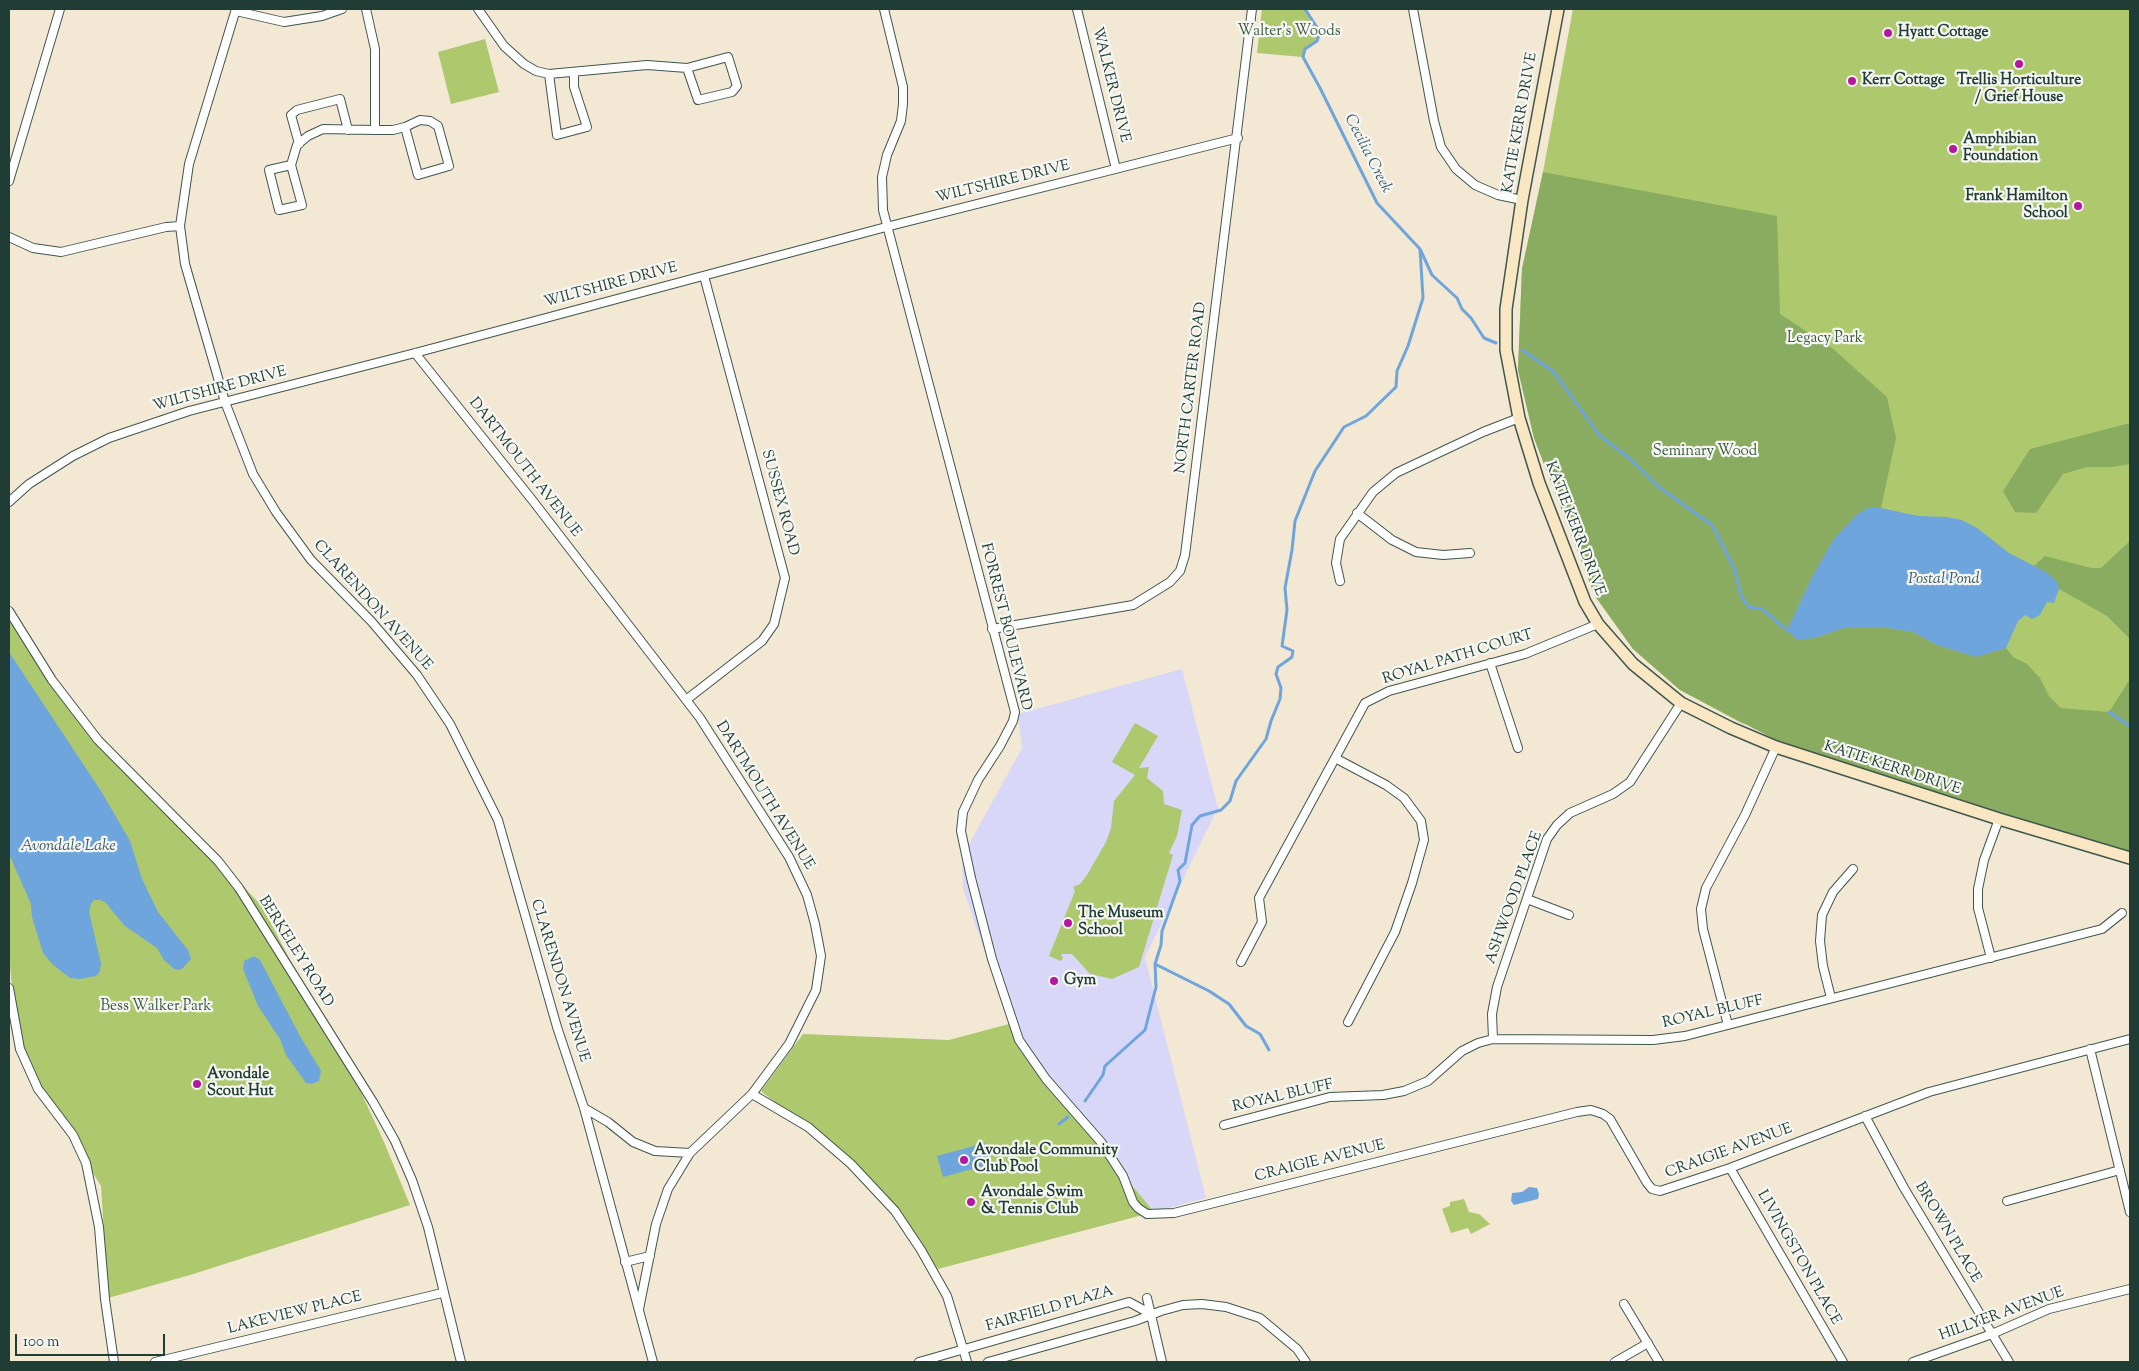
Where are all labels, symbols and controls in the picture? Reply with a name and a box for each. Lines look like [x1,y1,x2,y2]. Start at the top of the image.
park label: Walter's Woods [1237,23,1341,41]
place label: Hyatt Cottage [1898,24,1989,42]
street label: WALKER DRIVE [1087,25,1133,145]
marker: Hyatt Cottage [1882,27,1894,39]
street label: KATIE KERR DRIVE [1500,51,1542,195]
marker: Trellis Horticulture / Grief House [2013,58,2025,70]
place label: Kerr Cottage [1862,72,1945,90]
place label: Trellis Horticulture / Grief House [1957,72,2081,107]
marker: Kerr Cottage [1846,75,1858,87]
water label: Cecilia Creek [1339,111,1395,197]
place label: Amphibian Foundation [1963,131,2038,166]
marker: Amphibian Foundation [1947,143,1959,155]
street label: WILTSHIRE DRIVE [934,158,1072,208]
place label: Frank Hamilton School [1965,188,2068,223]
marker: Frank Hamilton School [2072,200,2084,212]
street label: WILTSHIRE DRIVE [542,260,680,312]
street label: NORTH CARTER ROAD [1173,301,1211,475]
park label: Legacy Park [1787,330,1863,348]
street label: WILTSHIRE DRIVE [151,364,289,416]
street label: DARTMOUTH AVENUE [464,395,584,541]
park label: Seminary Wood [1653,443,1757,461]
street label: SUSSEX ROAD [756,448,802,558]
street label: KATIE KERR DRIVE [1540,459,1608,599]
street label: CLARENDON AVENUE [309,537,435,675]
street label: FORREST BOULEVARD [975,541,1035,713]
water label: Postal Pond [1908,570,1980,590]
street label: ROYAL PATH COURT [1381,627,1535,689]
street label: DARTMOUTH AVENUE [711,718,817,874]
street label: KATIE KERR DRIVE [1821,738,1963,800]
street label: ASHWOOD PLACE [1483,829,1547,967]
water label: Avondale Lake [20,837,116,857]
street label: BERKELEY ROAD [254,893,336,1011]
street label: CLARENDON AVENUE [526,897,592,1065]
place label: The Museum School [1078,905,1164,940]
marker: The Museum School [1062,917,1074,929]
place label: Gym [1064,972,1096,990]
marker: Gym [1048,975,1060,987]
street label: ROYAL BLUFF [1661,993,1765,1033]
park label: Bess Walker Park [101,998,211,1016]
place label: Avondale Scout Hut [207,1066,274,1101]
street label: ROYAL BLUFF [1231,1077,1335,1117]
marker: Avondale Scout Hut [191,1078,203,1090]
street label: CRAIGIE AVENUE [1663,1121,1795,1183]
street label: CRAIGIE AVENUE [1253,1137,1387,1187]
place label: Avondale Community Club Pool [974,1142,1118,1177]
marker: Avondale Community Club Pool [958,1154,970,1166]
street label: BROWN PLACE [1910,1179,1984,1287]
place label: Avondale Swim & Tennis Club [981,1184,1083,1219]
street label: LIVINGSTON PLACE [1752,1187,1844,1329]
marker: Avondale Swim & Tennis Club [965,1196,977,1208]
street label: FAIRFIELD PLAZA [984,1283,1116,1337]
street label: HILLYER AVENUE [1937,1284,2067,1346]
street label: LAKEVIEW PLACE [226,1289,364,1339]
scale bar [18,1324,168,1356]
text: 100 m [23,1332,59,1353]

